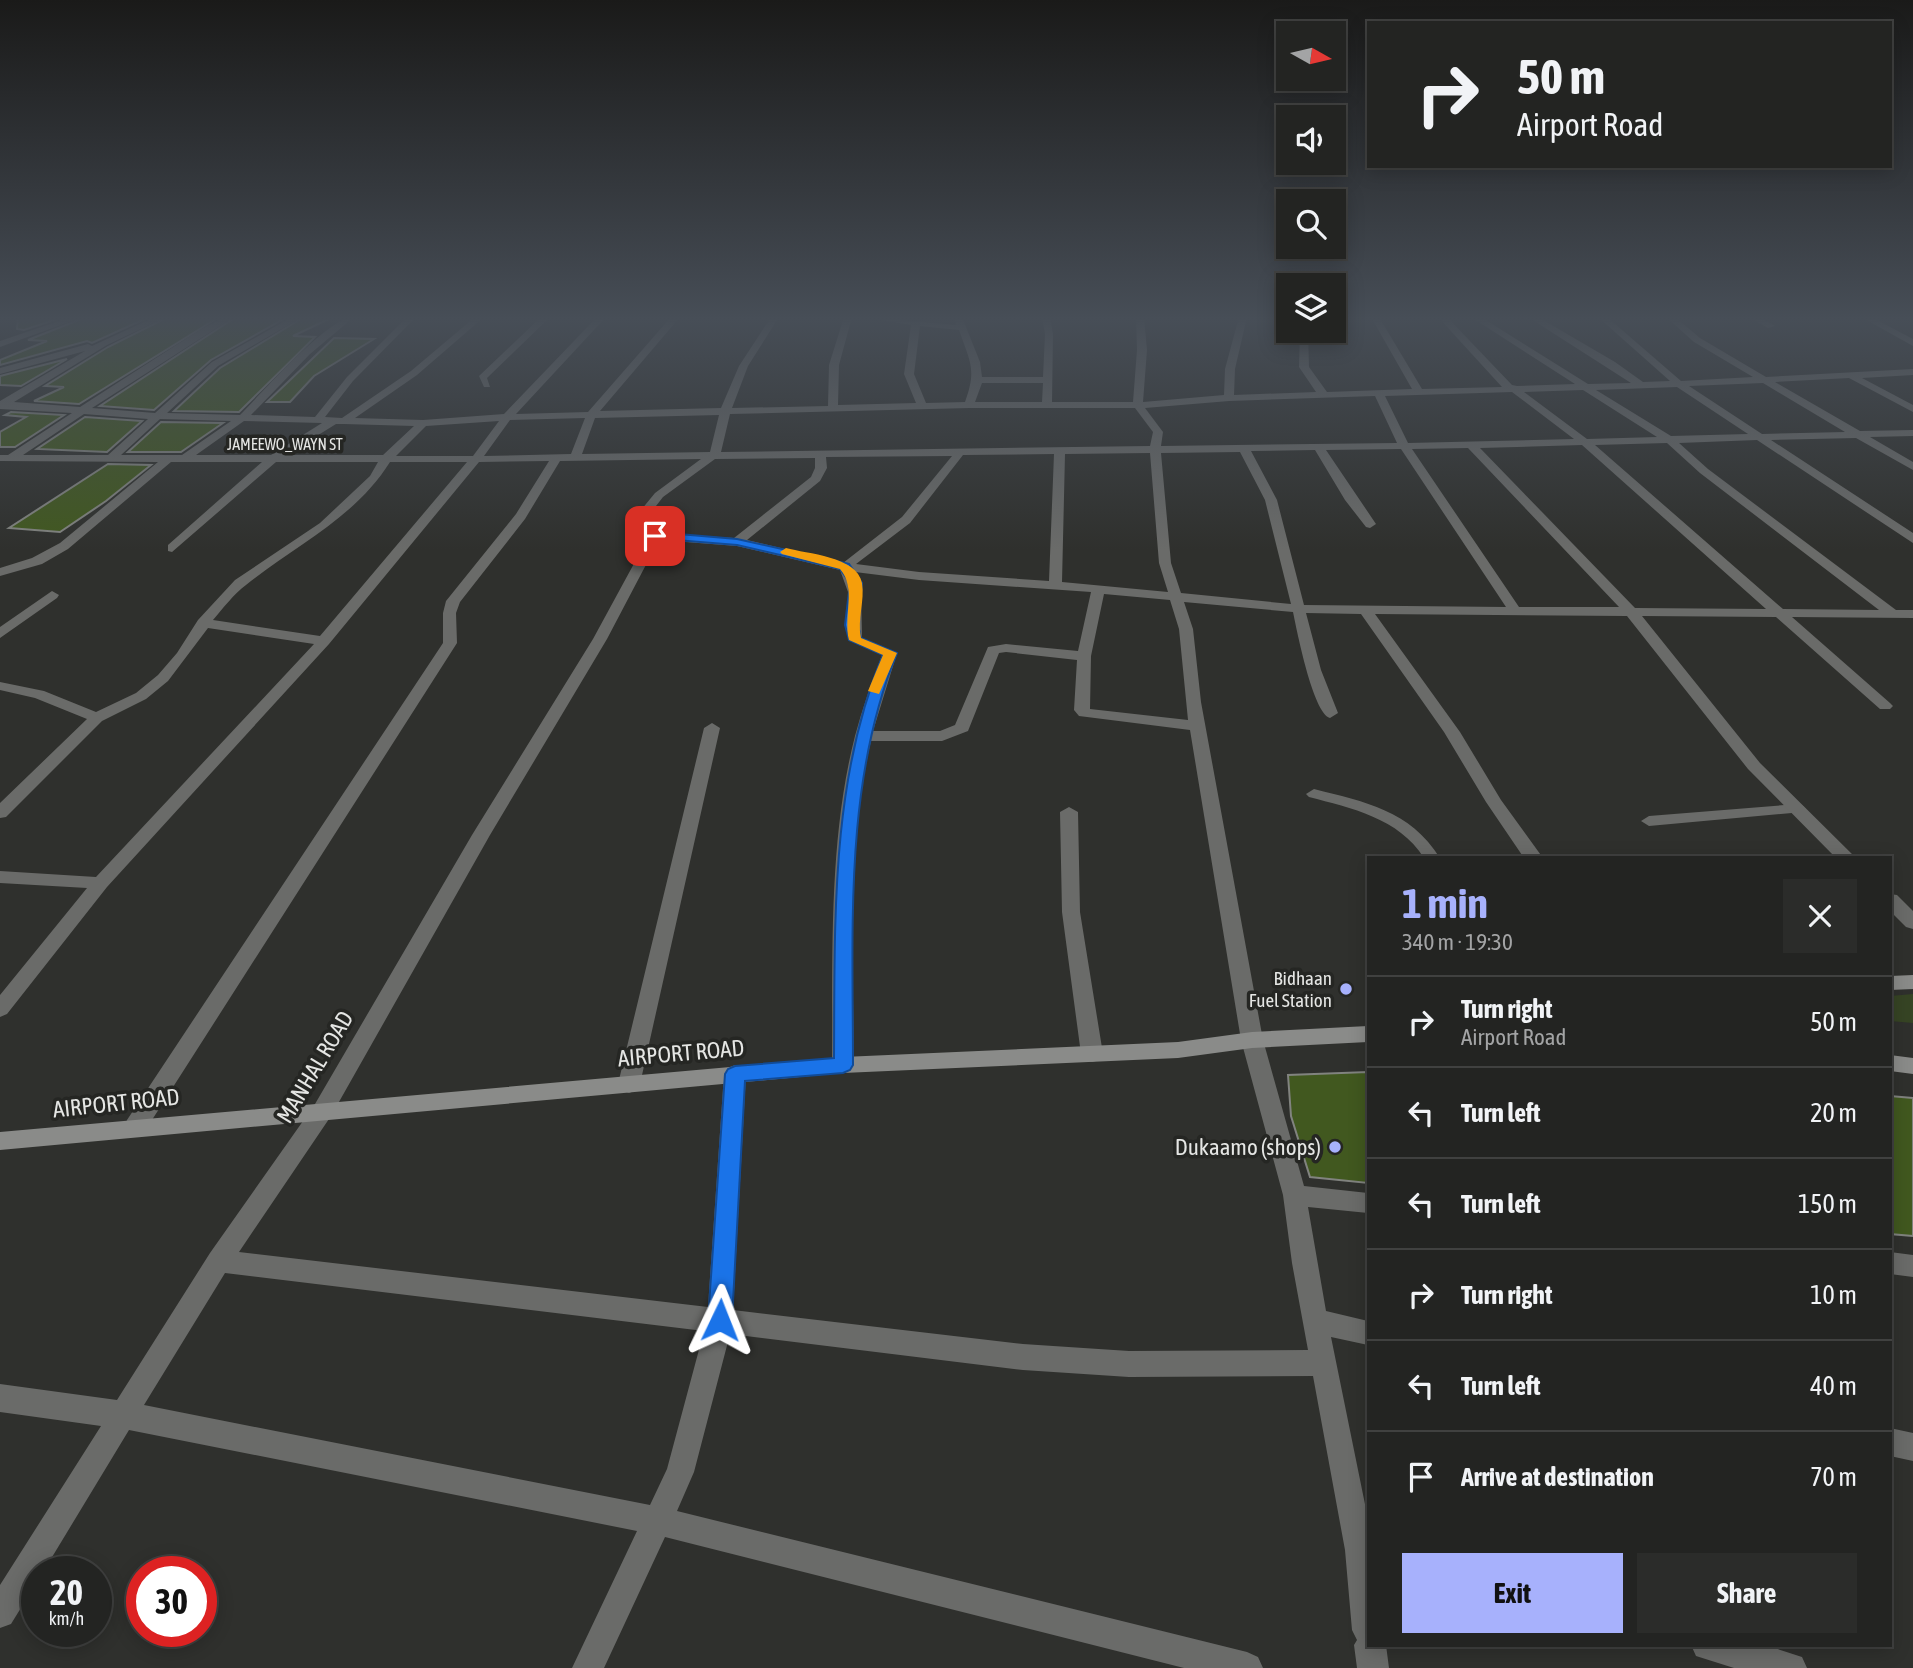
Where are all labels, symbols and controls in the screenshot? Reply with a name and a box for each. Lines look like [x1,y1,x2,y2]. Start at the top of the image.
north arrow [1276,21,1346,91]
map controls [1276,21,1346,343]
text: 50 m [1517,48,1605,104]
icon: right [1402,49,1493,140]
button: sound [1276,105,1346,175]
text: Airport Road [1517,106,1664,143]
button: search [1276,189,1346,259]
button: layers [1276,273,1346,343]
street label: JAMEEWO_WAYN ST [227,435,343,453]
pin [625,506,685,566]
icon: arrive [636,517,674,555]
text: 1 min [1402,879,1488,927]
button: close [1783,879,1857,953]
text: 340 m · 19:30 [1402,929,1513,955]
place label: Bidhaan Fuel Station [1249,967,1332,1011]
marker: Bidhaan Fuel Station [1338,981,1354,997]
text: Turn right [1461,994,1552,1024]
icon: right [1402,1003,1440,1041]
street label: MANHAL ROAD [271,1006,359,1128]
text: 50 m [1810,1007,1857,1037]
text: Airport Road [1461,1024,1566,1050]
street label: AIRPORT ROAD [617,1035,745,1071]
street label: AIRPORT ROAD [52,1083,180,1123]
icon: left [1402,1094,1440,1132]
text: Turn left [1461,1098,1541,1128]
text: 20 m [1810,1098,1857,1128]
place label: Dukaamo (shops) [1175,1134,1321,1160]
marker: Dukaamo (shops) [1327,1139,1343,1155]
icon: left [1402,1185,1440,1223]
text: Turn left [1461,1189,1541,1219]
text: 150 m [1798,1189,1857,1219]
icon: right [1402,1276,1440,1314]
text: Turn right [1461,1280,1552,1310]
text: 10 m [1810,1280,1857,1310]
position arrow [683,1283,757,1357]
icon: left [1402,1367,1440,1405]
text: Turn left [1461,1371,1541,1401]
text: 40 m [1810,1371,1857,1401]
icon: arrive [1402,1458,1440,1496]
text: Arrive at destination [1461,1462,1654,1492]
text: 70 m [1810,1462,1857,1492]
button: Exit [1402,1553,1623,1633]
button: Share [1637,1553,1857,1633]
speed limit sign: 30 [126,1556,217,1647]
text: 20 [50,1572,83,1612]
text: km/h [49,1608,84,1629]

